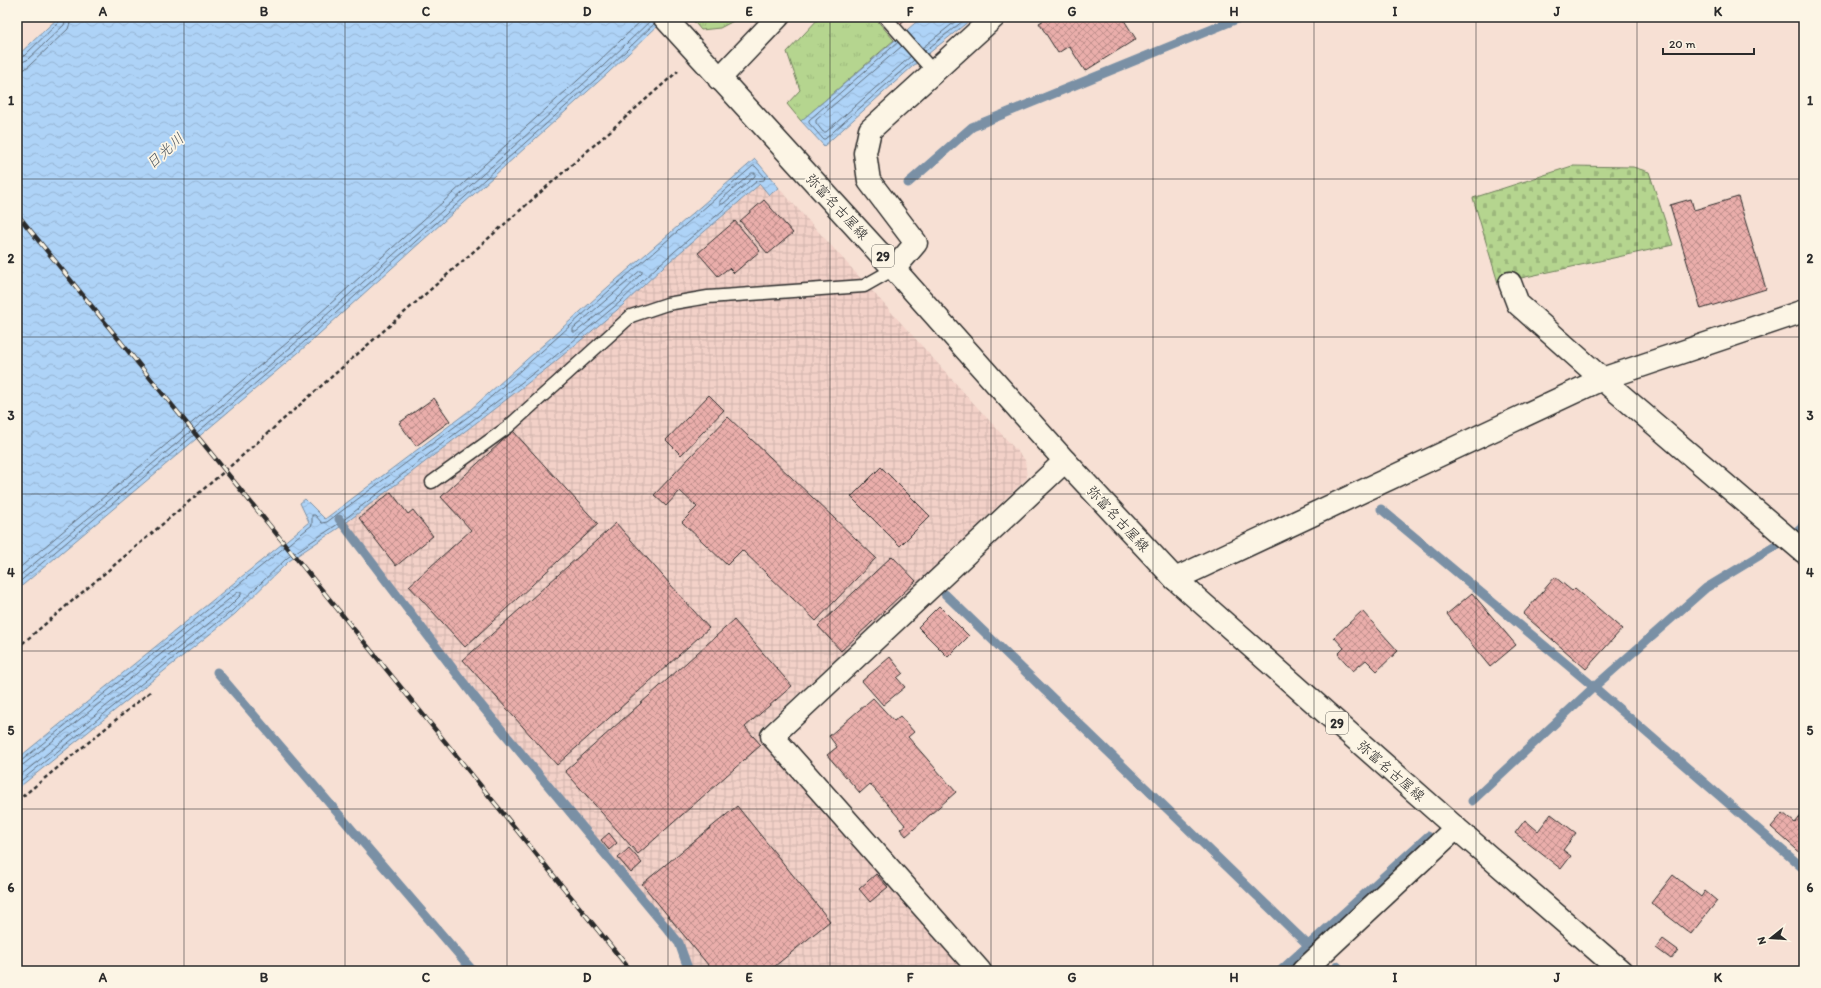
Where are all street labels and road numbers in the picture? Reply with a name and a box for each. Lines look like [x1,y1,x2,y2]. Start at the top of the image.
street label: 弥富名古屋線 [802,170,872,244]
road number: 29 [872,245,894,267]
street label: 弥富名古屋線 [1083,482,1153,556]
road number: 29 [1326,712,1348,734]
street label: 弥富名古屋線 [1354,737,1428,805]

